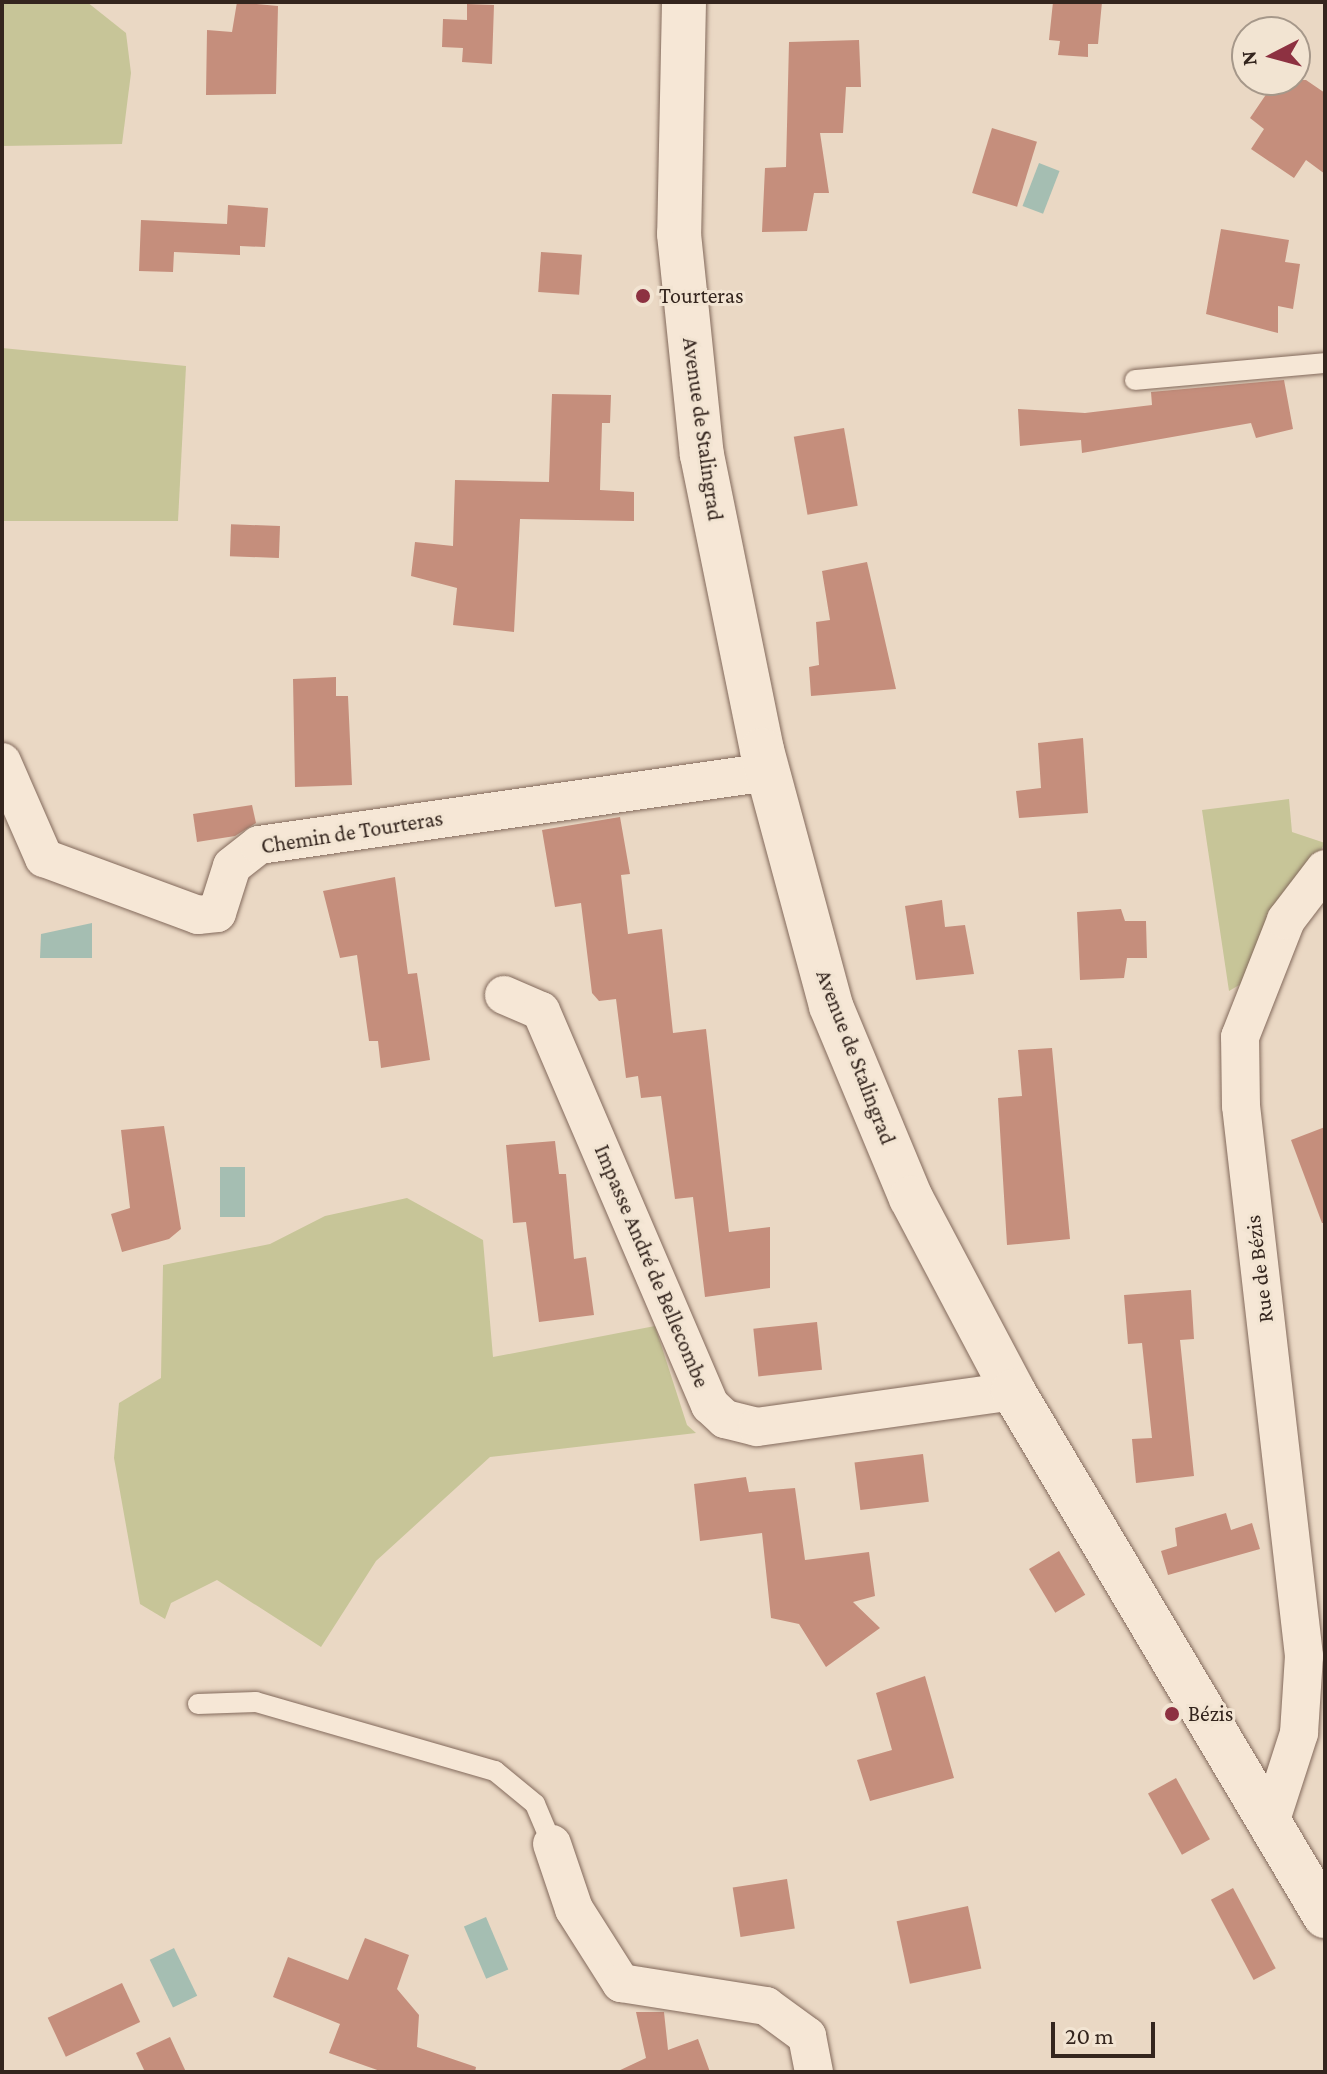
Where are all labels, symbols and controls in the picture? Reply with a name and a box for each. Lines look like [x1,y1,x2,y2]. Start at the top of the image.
north arrow [1231,16,1311,96]
text: N [1235,50,1262,67]
place label: Tourteras [659,283,744,309]
marker: Tourteras [634,287,652,305]
street label: Avenue de Stalingrad [677,336,729,522]
street label: Chemin de Tourteras [259,805,445,859]
street label: Avenue de Stalingrad [811,966,901,1148]
street label: Impasse André de Bellecombe [589,1141,715,1391]
street label: Rue de Bézis [1239,1214,1279,1324]
place label: Bézis [1188,1701,1233,1727]
marker: Bézis [1163,1705,1181,1723]
scale bar [1055,2006,1159,2056]
text: 20 m [1065,2022,1114,2049]

